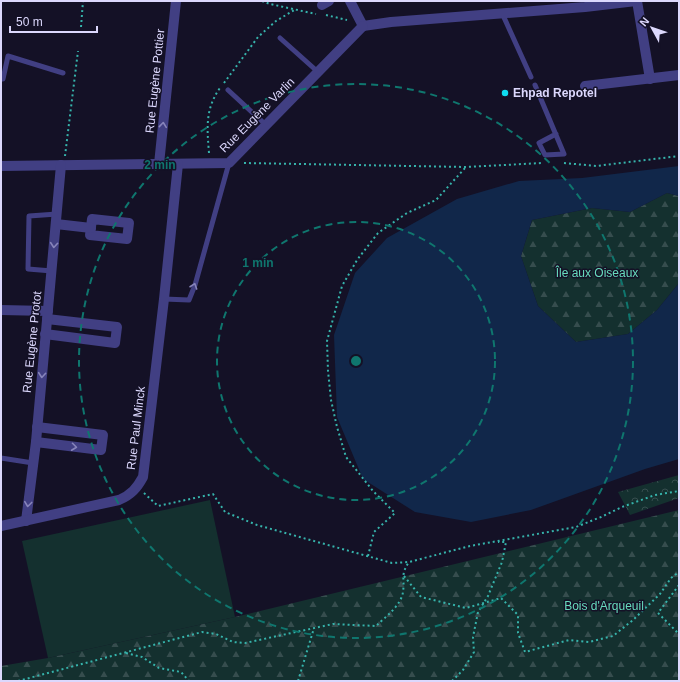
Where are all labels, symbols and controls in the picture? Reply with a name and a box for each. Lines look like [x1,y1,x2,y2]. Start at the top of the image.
scale bar [10,8,97,34]
north arrow [632,8,672,48]
text: 50 m [16,15,43,29]
text: N [637,15,652,28]
street label: Rue Eugène Pottier [143,28,167,134]
street label: Rue Eugène Varlin [217,75,297,155]
place label: Ehpad Repotel [513,86,597,100]
marker: Ehpad Repotel [500,88,510,98]
one-way arrow [158,122,167,128]
text: 2 min [144,158,176,172]
one-way arrow [50,242,59,248]
text: 1 min [242,256,274,270]
park label: Île aux Oiseaux [555,265,638,280]
one-way arrow [189,283,198,290]
street label: Rue Eugène Protot [20,290,44,393]
centre of rings [349,354,363,368]
one-way arrow [37,372,46,378]
street label: Rue Paul Minck [124,384,148,471]
one-way arrow [71,442,77,451]
one-way arrow [24,501,33,507]
park label: Bois d'Arqueuil [564,599,644,613]

